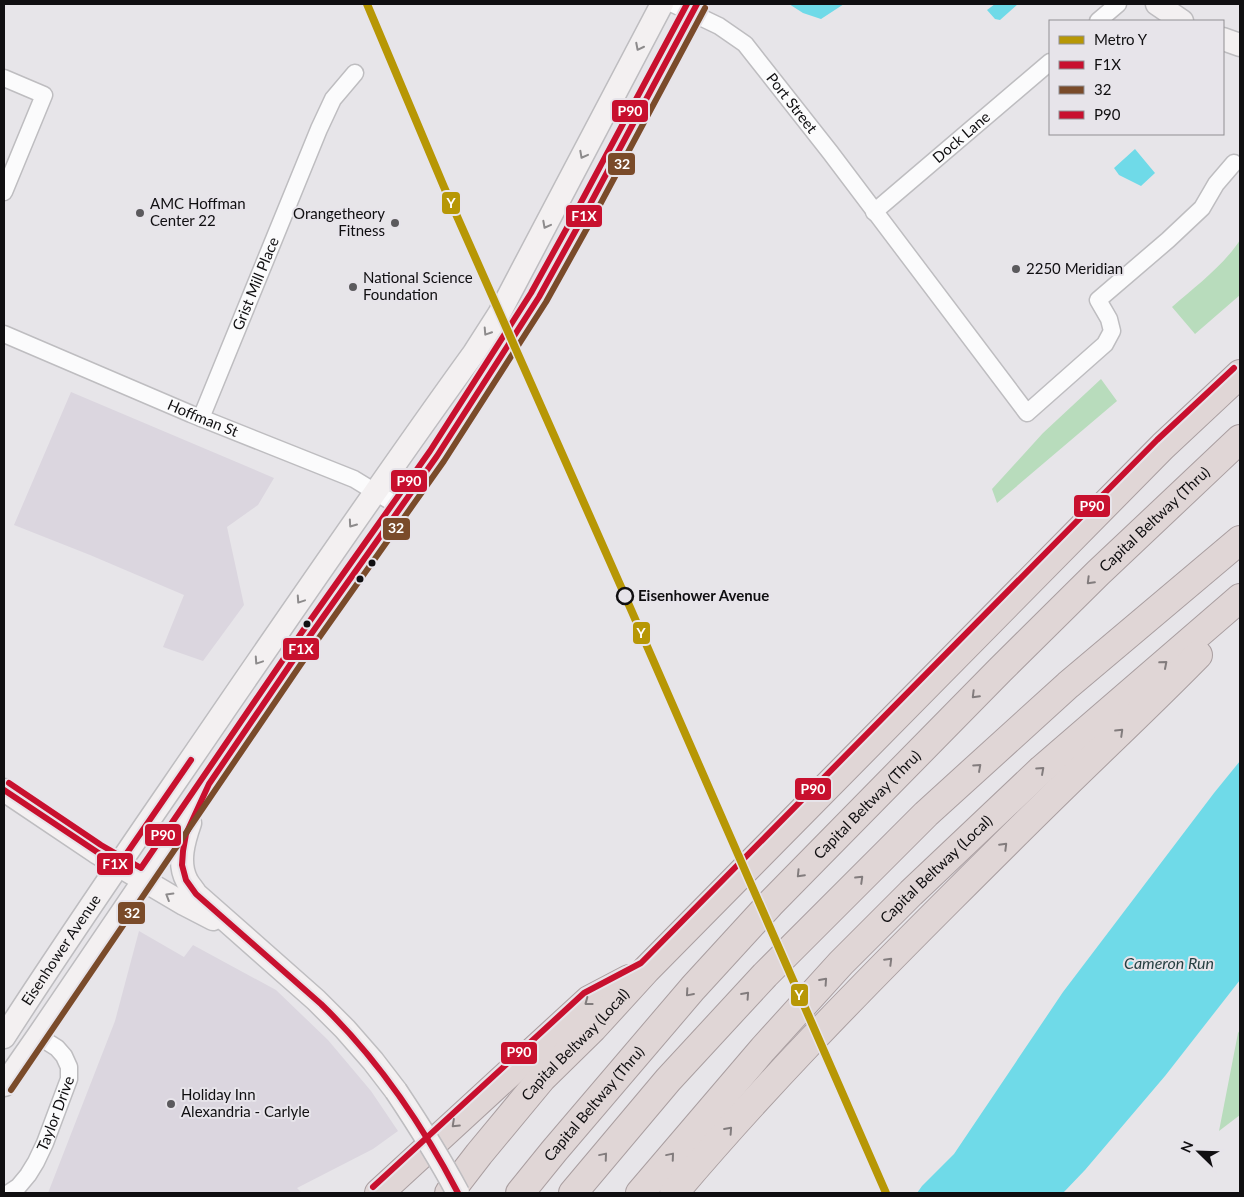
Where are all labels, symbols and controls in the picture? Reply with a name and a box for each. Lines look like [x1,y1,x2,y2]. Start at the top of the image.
legend [1049,20,1224,135]
text: Metro Y [1094,30,1148,48]
one-way arrow [635,42,645,51]
text: F1X [1094,55,1121,73]
street label: Port Street [763,69,822,137]
text: 32 [1094,80,1111,98]
line badge: P90 [611,99,649,123]
text: P90 [618,102,642,119]
text: P90 [1094,105,1121,123]
street label: Dock Lane [928,107,993,166]
one-way arrow [579,149,589,158]
line badge: 32 [607,152,636,176]
text: 32 [614,155,630,172]
line badge: Y [441,191,461,215]
place label: AMC Hoffman Center 22 [150,194,246,229]
text: Y [445,194,456,211]
place label: Orangetheory Fitness [293,204,385,239]
line badge: F1X [565,204,603,228]
marker: AMC Hoffman Center 22 [134,207,146,219]
text: F1X [571,207,597,224]
marker: Orangetheory Fitness [389,217,401,229]
one-way arrow [542,220,552,229]
street label: Grist Mill Place [228,234,282,333]
place label: 2250 Meridian [1026,259,1123,277]
marker: 2250 Meridian [1010,263,1022,275]
place label: National Science Foundation [363,268,473,303]
marker: National Science Foundation [347,281,359,293]
one-way arrow [484,326,494,335]
street label: Hoffman St [165,395,242,440]
street label: Capital Beltway (Thru) [1095,462,1213,575]
line badge: P90 [390,469,428,493]
text: P90 [397,472,421,489]
line badge: P90 [1073,494,1111,518]
text: P90 [1080,497,1104,514]
line badge: 32 [382,517,411,541]
one-way arrow [349,519,358,528]
text: 32 [388,519,404,536]
unlabelled marker [367,558,377,568]
unlabelled marker [355,574,365,584]
one-way arrow [1087,575,1096,584]
place label: Eisenhower Avenue [638,586,769,604]
marker: Eisenhower Avenue [616,587,634,605]
one-way arrow [297,594,306,604]
unlabelled marker [302,619,312,629]
line badge: Y [632,621,651,645]
text: Y [635,624,646,641]
line badge: F1X [282,637,320,661]
text: F1X [288,640,314,657]
one-way arrow [255,655,264,665]
one-way arrow [1158,660,1167,669]
one-way arrow [972,689,981,698]
one-way arrow [1114,729,1123,738]
street label: Capital Beltway (Thru) [809,746,924,862]
one-way arrow [973,764,982,773]
one-way arrow [1035,767,1044,776]
line badge: P90 [794,777,832,801]
text: P90 [801,780,825,797]
street label: Capital Beltway (Local) [876,811,995,927]
line badge: P90 [144,823,182,847]
text: P90 [151,826,175,843]
one-way arrow [998,843,1007,852]
line badge: F1X [96,852,134,876]
text: F1X [102,855,128,872]
one-way arrow [797,868,806,877]
one-way arrow [855,876,864,885]
street label: Eisenhower Avenue [17,891,104,1009]
one-way arrow [165,892,174,902]
line badge: 32 [117,901,146,925]
text: 32 [124,904,140,921]
water label: Cameron Run [1124,953,1214,972]
one-way arrow [883,957,892,966]
one-way arrow [818,978,827,987]
line badge: Y [790,983,809,1007]
street label: Capital Beltway (Local) [517,984,633,1104]
text: Y [793,986,804,1003]
one-way arrow [686,987,695,996]
one-way arrow [740,991,749,1000]
one-way arrow [585,997,594,1005]
line badge: P90 [500,1041,538,1065]
street label: Capital Beltway (Thru) [540,1042,647,1164]
text: P90 [507,1043,531,1060]
street label: Taylor Drive [32,1073,77,1154]
place label: Holiday Inn Alexandria - Carlyle [181,1085,310,1120]
marker: Holiday Inn Alexandria - Carlyle [165,1098,177,1110]
one-way arrow [452,1118,461,1127]
one-way arrow [723,1126,732,1135]
north arrow [1174,1127,1224,1177]
text: N [1177,1138,1197,1155]
one-way arrow [598,1152,607,1161]
one-way arrow [665,1153,673,1162]

